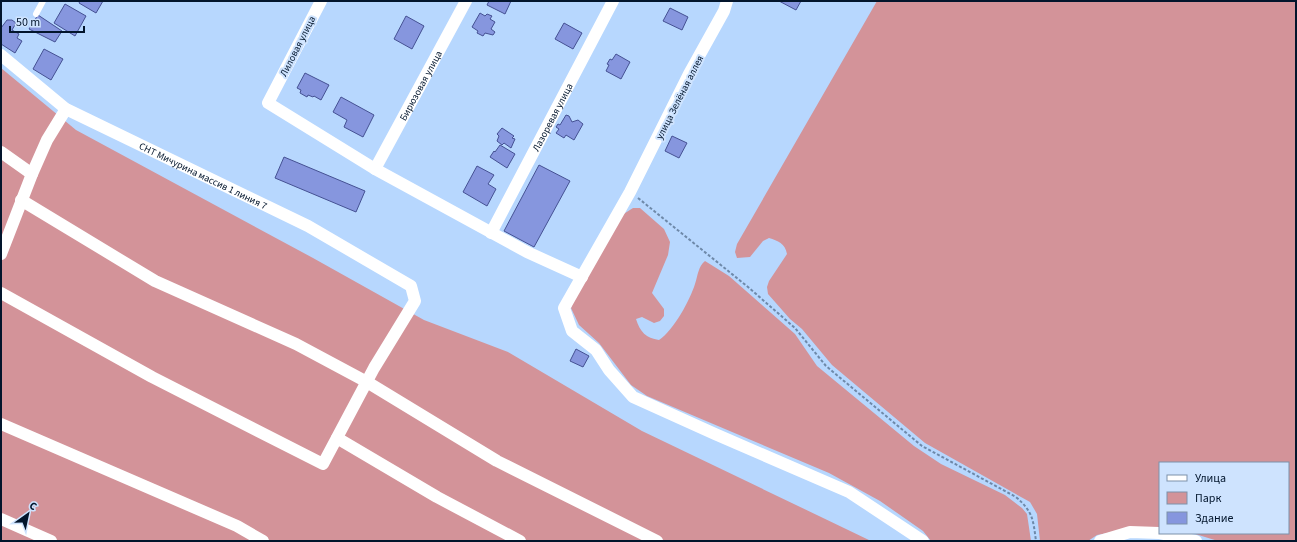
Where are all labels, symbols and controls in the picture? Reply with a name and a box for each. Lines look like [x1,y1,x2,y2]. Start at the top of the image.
scale bar [10,8,84,34]
text: 50 m [16,14,40,31]
street label: Лиловая улица [277,14,319,79]
street label: Бирюзовая улица [396,48,446,123]
street label: улица Зелёная аллея [653,53,707,142]
street label: Лазоревая улица [529,81,577,154]
street label: СНТ Мичурина массив 1 линия 7 [136,139,269,213]
legend [1159,462,1289,534]
text: Улица [1195,470,1226,487]
text: Парк [1195,490,1221,507]
north arrow [8,494,48,534]
text: С [26,498,40,514]
text: Здание [1195,510,1234,527]

